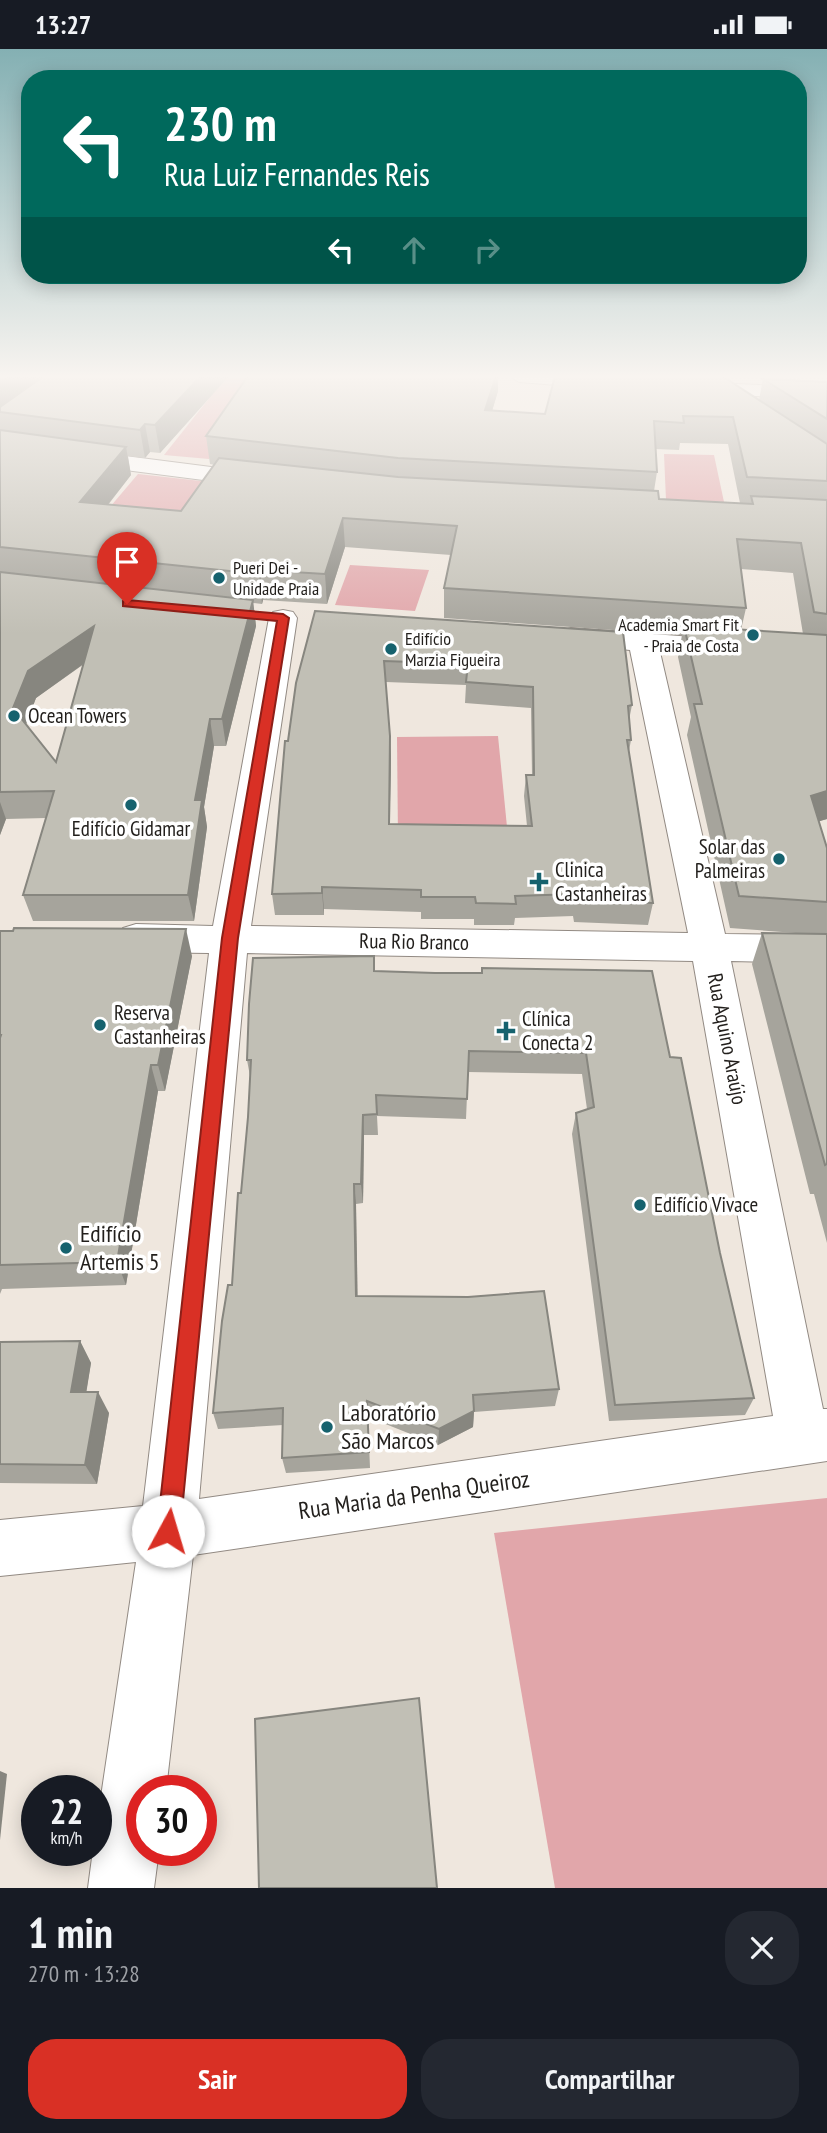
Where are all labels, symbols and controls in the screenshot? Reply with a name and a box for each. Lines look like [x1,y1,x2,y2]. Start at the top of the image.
text: 13:27 [35,8,91,41]
text: 230 m [164,91,277,155]
icon: left [49,98,140,189]
text: Rua Luiz Fernandes Reis [164,153,430,195]
icon: left [322,231,360,269]
icon: ahead [395,231,433,269]
icon: right [468,231,506,269]
pin [97,532,157,604]
icon: arrive [108,543,146,581]
place label: Pueri Dei - Unidade Praia [233,556,319,600]
marker: Pueri Dei - Unidade Praia [211,570,227,586]
place label: Academia Smart Fit - Praia de Costa [618,613,739,657]
place label: Edifício Marzia Figueira [405,627,500,671]
marker: Academia Smart Fit - Praia de Costa [745,627,761,643]
marker: Edifício Marzia Figueira [383,641,399,657]
place label: Ocean Towers [28,702,127,729]
marker: Ocean Towers [6,708,22,724]
marker: Edifício Gidamar [123,797,139,813]
place label: Edifício Gidamar [72,815,190,842]
place label: Solar das Palmeiras [695,833,765,884]
marker: Solar das Palmeiras [771,851,787,867]
place label: Clinica Castanheiras [555,856,647,907]
marker: Clinica Castanheiras [529,872,549,892]
street label: Rua Rio Branco [359,927,469,956]
street label: Rua Aquino Araújo [702,971,753,1107]
place label: Reserva Castanheiras [114,999,206,1050]
place label: Clínica Conecta 2 [522,1005,593,1056]
marker: Reserva Castanheiras [92,1017,108,1033]
marker: Clínica Conecta 2 [496,1021,516,1041]
place label: Edifício Vivace [654,1191,758,1218]
marker: Edifício Vivace [632,1197,648,1213]
place label: Edifício Artemis 5 [80,1218,160,1277]
marker: Edifício Artemis 5 [58,1240,74,1256]
place label: Laboratório São Marcos [341,1397,436,1456]
marker: Laboratório São Marcos [319,1419,335,1435]
street label: Rua Maria da Penha Queiroz [296,1463,531,1526]
position arrow [131,1494,205,1568]
speed limit sign: 30 [126,1775,217,1866]
text: 22 [50,1788,83,1834]
text: km/h [51,1826,82,1849]
text: 1 min [28,1905,113,1960]
button: close [725,1911,799,1985]
text: 270 m · 13:28 [28,1959,140,1988]
button: Sair [28,2039,407,2119]
button: Compartilhar [421,2039,799,2119]

